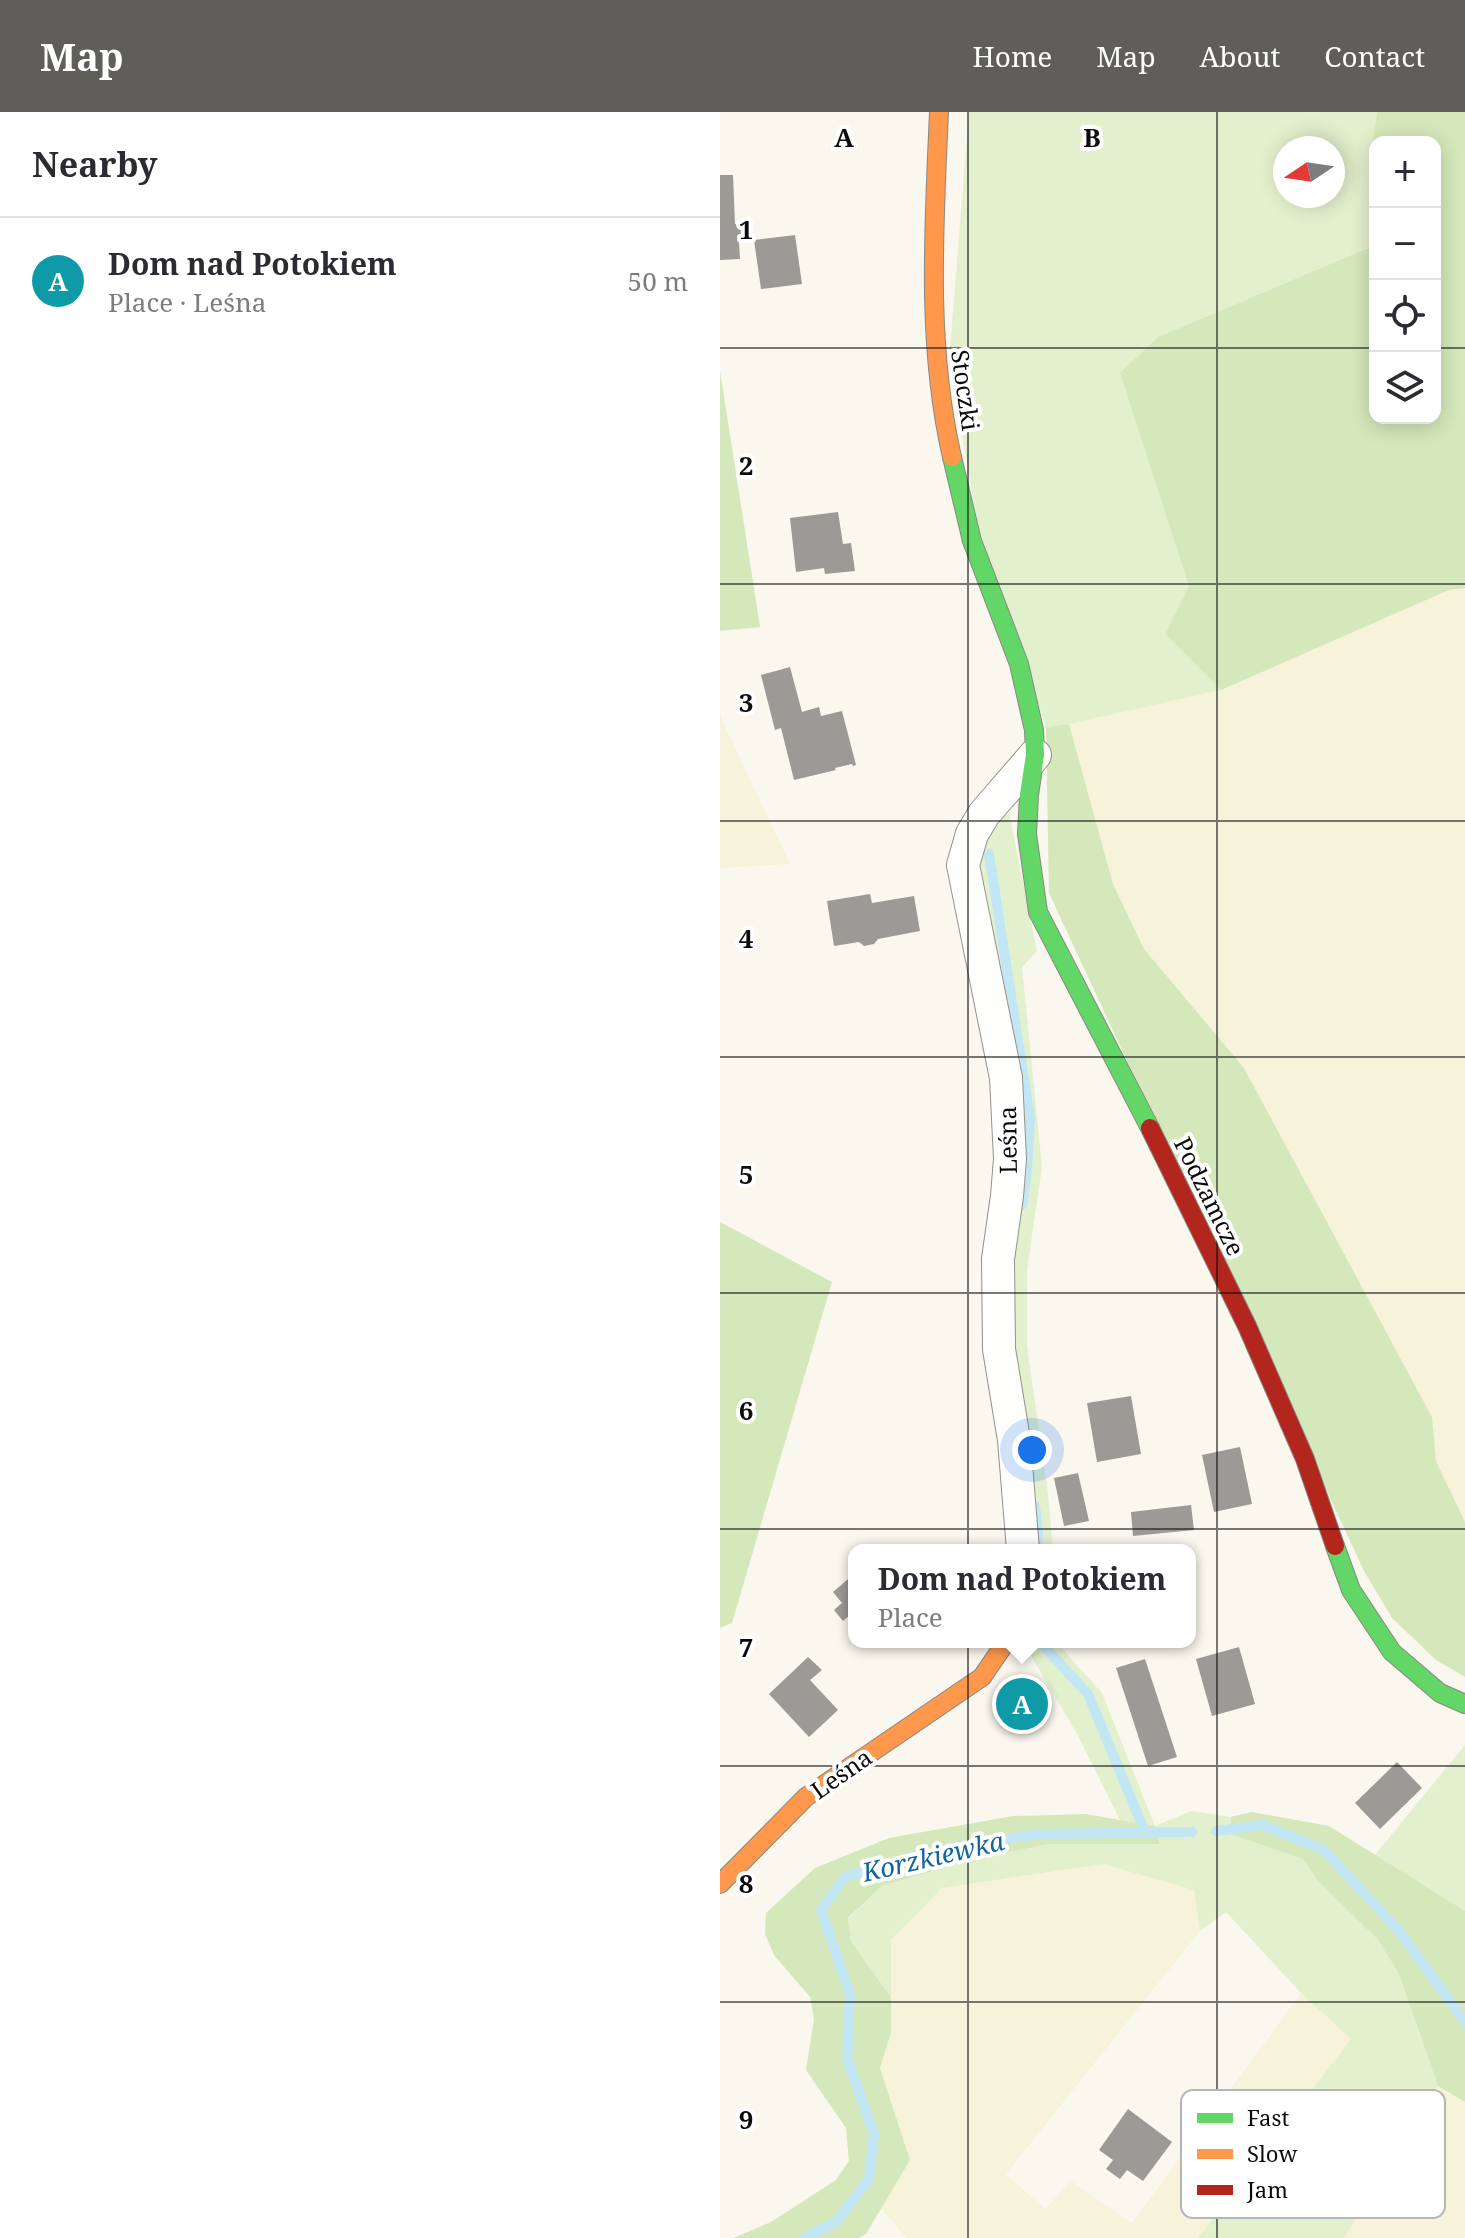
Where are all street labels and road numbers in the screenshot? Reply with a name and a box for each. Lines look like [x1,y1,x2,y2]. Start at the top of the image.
street label: Stoczki [944,348,988,433]
street label: Leśna [990,1106,1024,1174]
street label: Podzamcze [1167,1131,1253,1261]
street label: Leśna [804,1740,878,1806]

